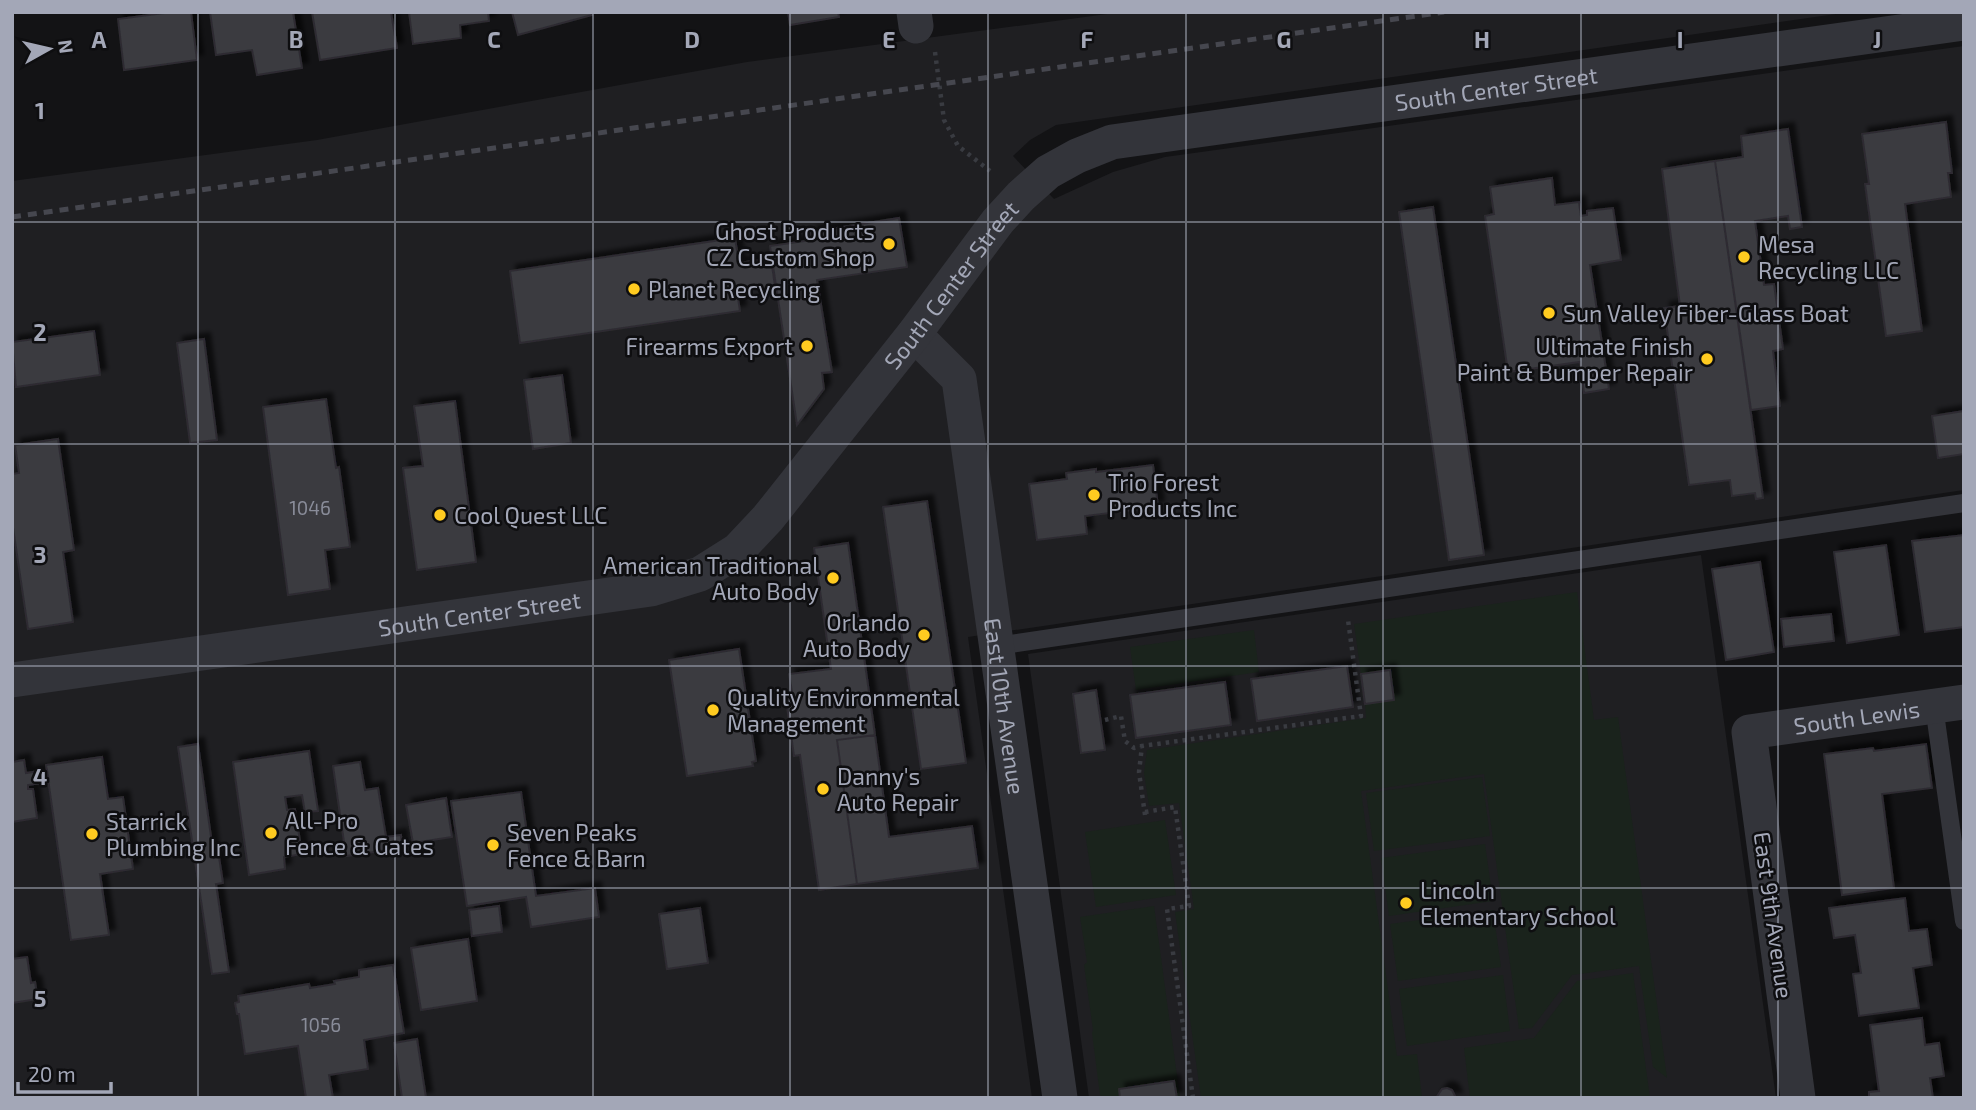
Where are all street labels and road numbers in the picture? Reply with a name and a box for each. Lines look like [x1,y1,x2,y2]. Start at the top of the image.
street label: South Center Street [1393,60,1599,116]
street label: South Center Street [878,194,1024,374]
street label: South Center Street [376,585,583,642]
street label: East 10th Avenue [979,616,1031,796]
street label: South Lewis [1792,694,1921,740]
street label: East 9th Avenue [1748,830,1800,1000]

